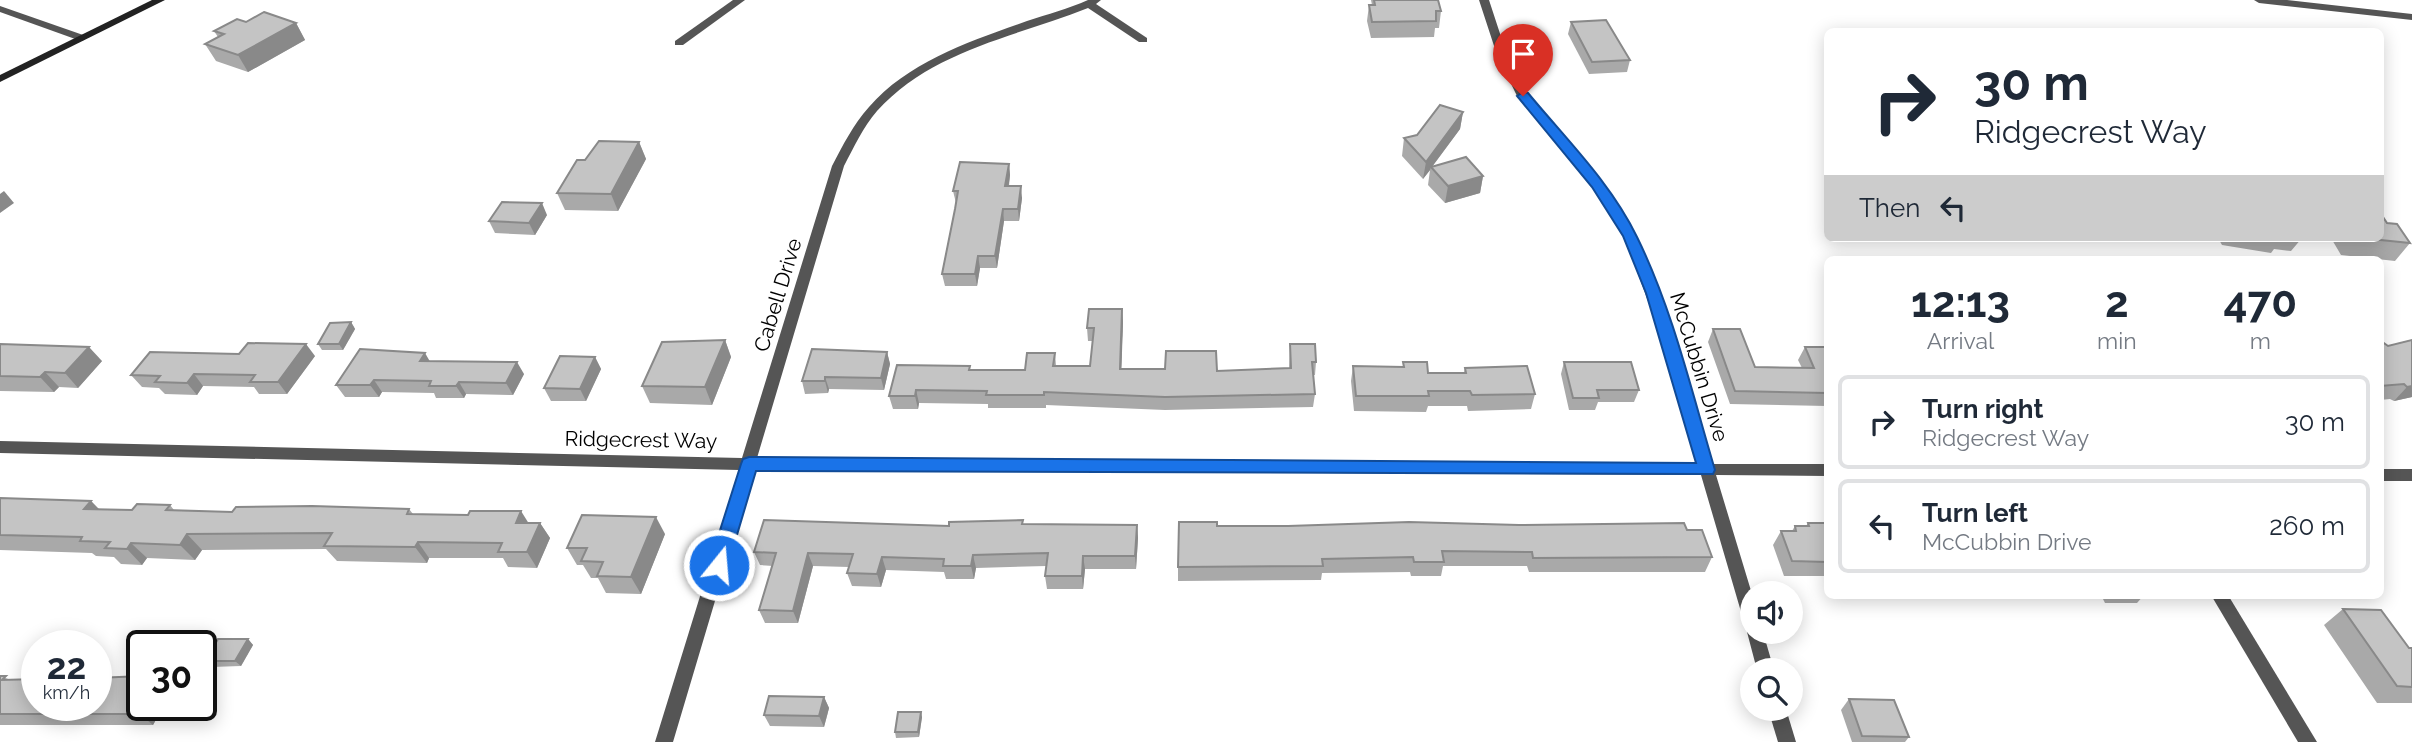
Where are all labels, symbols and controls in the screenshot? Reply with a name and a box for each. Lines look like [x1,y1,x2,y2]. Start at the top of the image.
pin [1493,24,1553,96]
icon: arrive [1504,35,1542,73]
text: 30 m [1974,54,2089,111]
icon: right [1859,56,1950,147]
text: Ridgecrest Way [1974,113,2207,150]
icon: left [1934,189,1972,227]
text: Then [1859,193,1920,223]
street label: Cabell Drive [748,235,807,355]
text: 12:13 [1911,278,2010,327]
text: 2 [2105,278,2129,327]
text: 470 [2224,278,2297,327]
street label: McCubbin Drive [1665,289,1734,445]
text: Arrival [1927,327,1994,354]
text: min [2097,327,2137,354]
text: m [2250,327,2271,354]
text: Turn right [1922,394,2043,424]
icon: right [1863,403,1901,441]
text: 30 m [2285,407,2345,437]
text: Ridgecrest Way [1922,424,2089,451]
street label: Ridgecrest Way [564,426,718,453]
text: Turn left [1922,498,2028,528]
icon: left [1863,507,1901,545]
text: 260 m [2269,511,2345,541]
position arrow [682,528,756,602]
text: McCubbin Drive [1922,528,2092,555]
map controls [1740,581,1803,721]
button: sound [1740,581,1803,644]
speed limit sign: 30 [126,630,217,721]
text: 22 [47,646,86,687]
button: search [1740,658,1803,721]
text: km/h [43,682,90,703]

